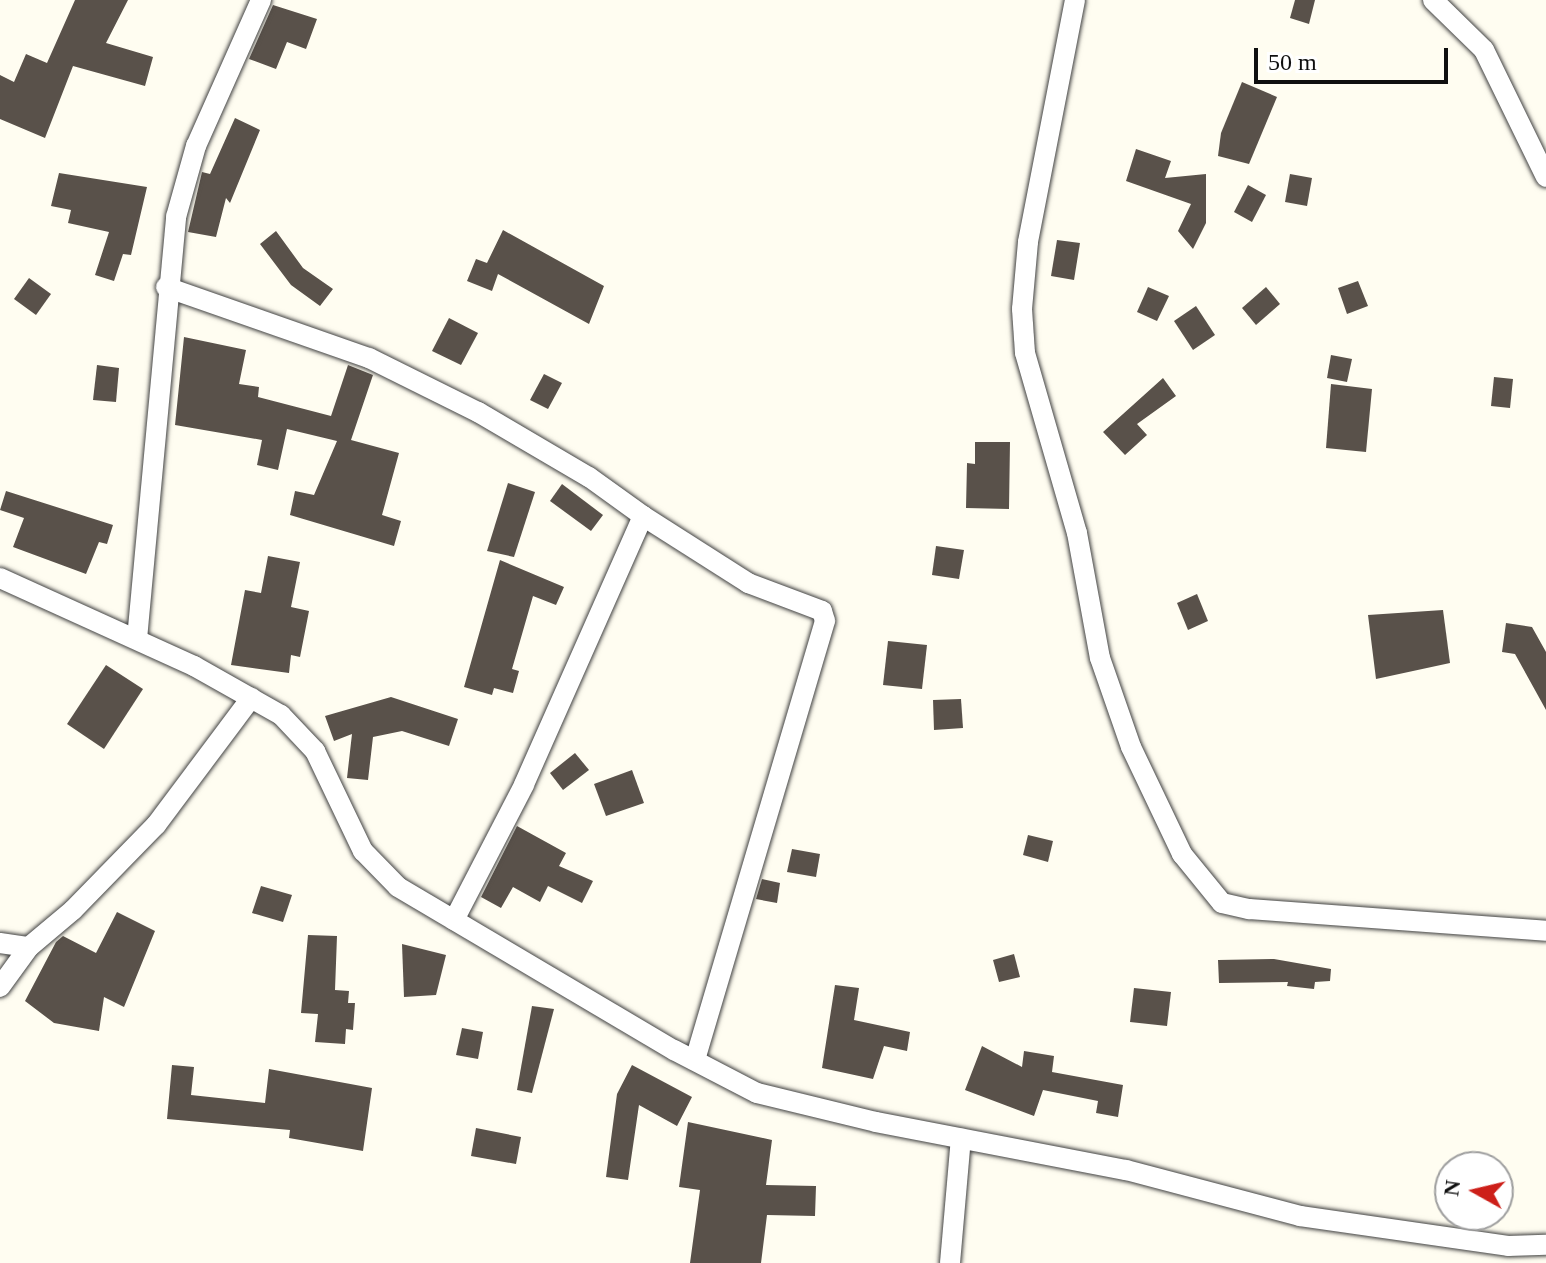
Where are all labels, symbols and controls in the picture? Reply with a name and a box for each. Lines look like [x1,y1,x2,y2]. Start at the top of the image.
scale bar [1258,32,1452,82]
text: 50 m [1268,49,1317,75]
north arrow [1434,1151,1514,1231]
text: N [1438,1178,1465,1197]

